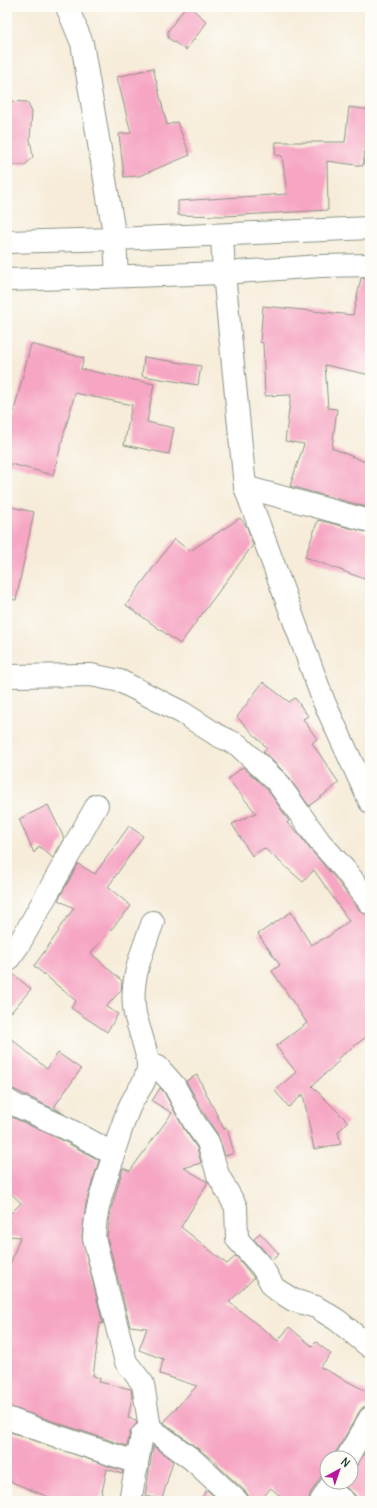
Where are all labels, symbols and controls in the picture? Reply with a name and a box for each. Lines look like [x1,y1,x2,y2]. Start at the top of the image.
north arrow [319,1450,359,1490]
text: N [338,1455,353,1470]

